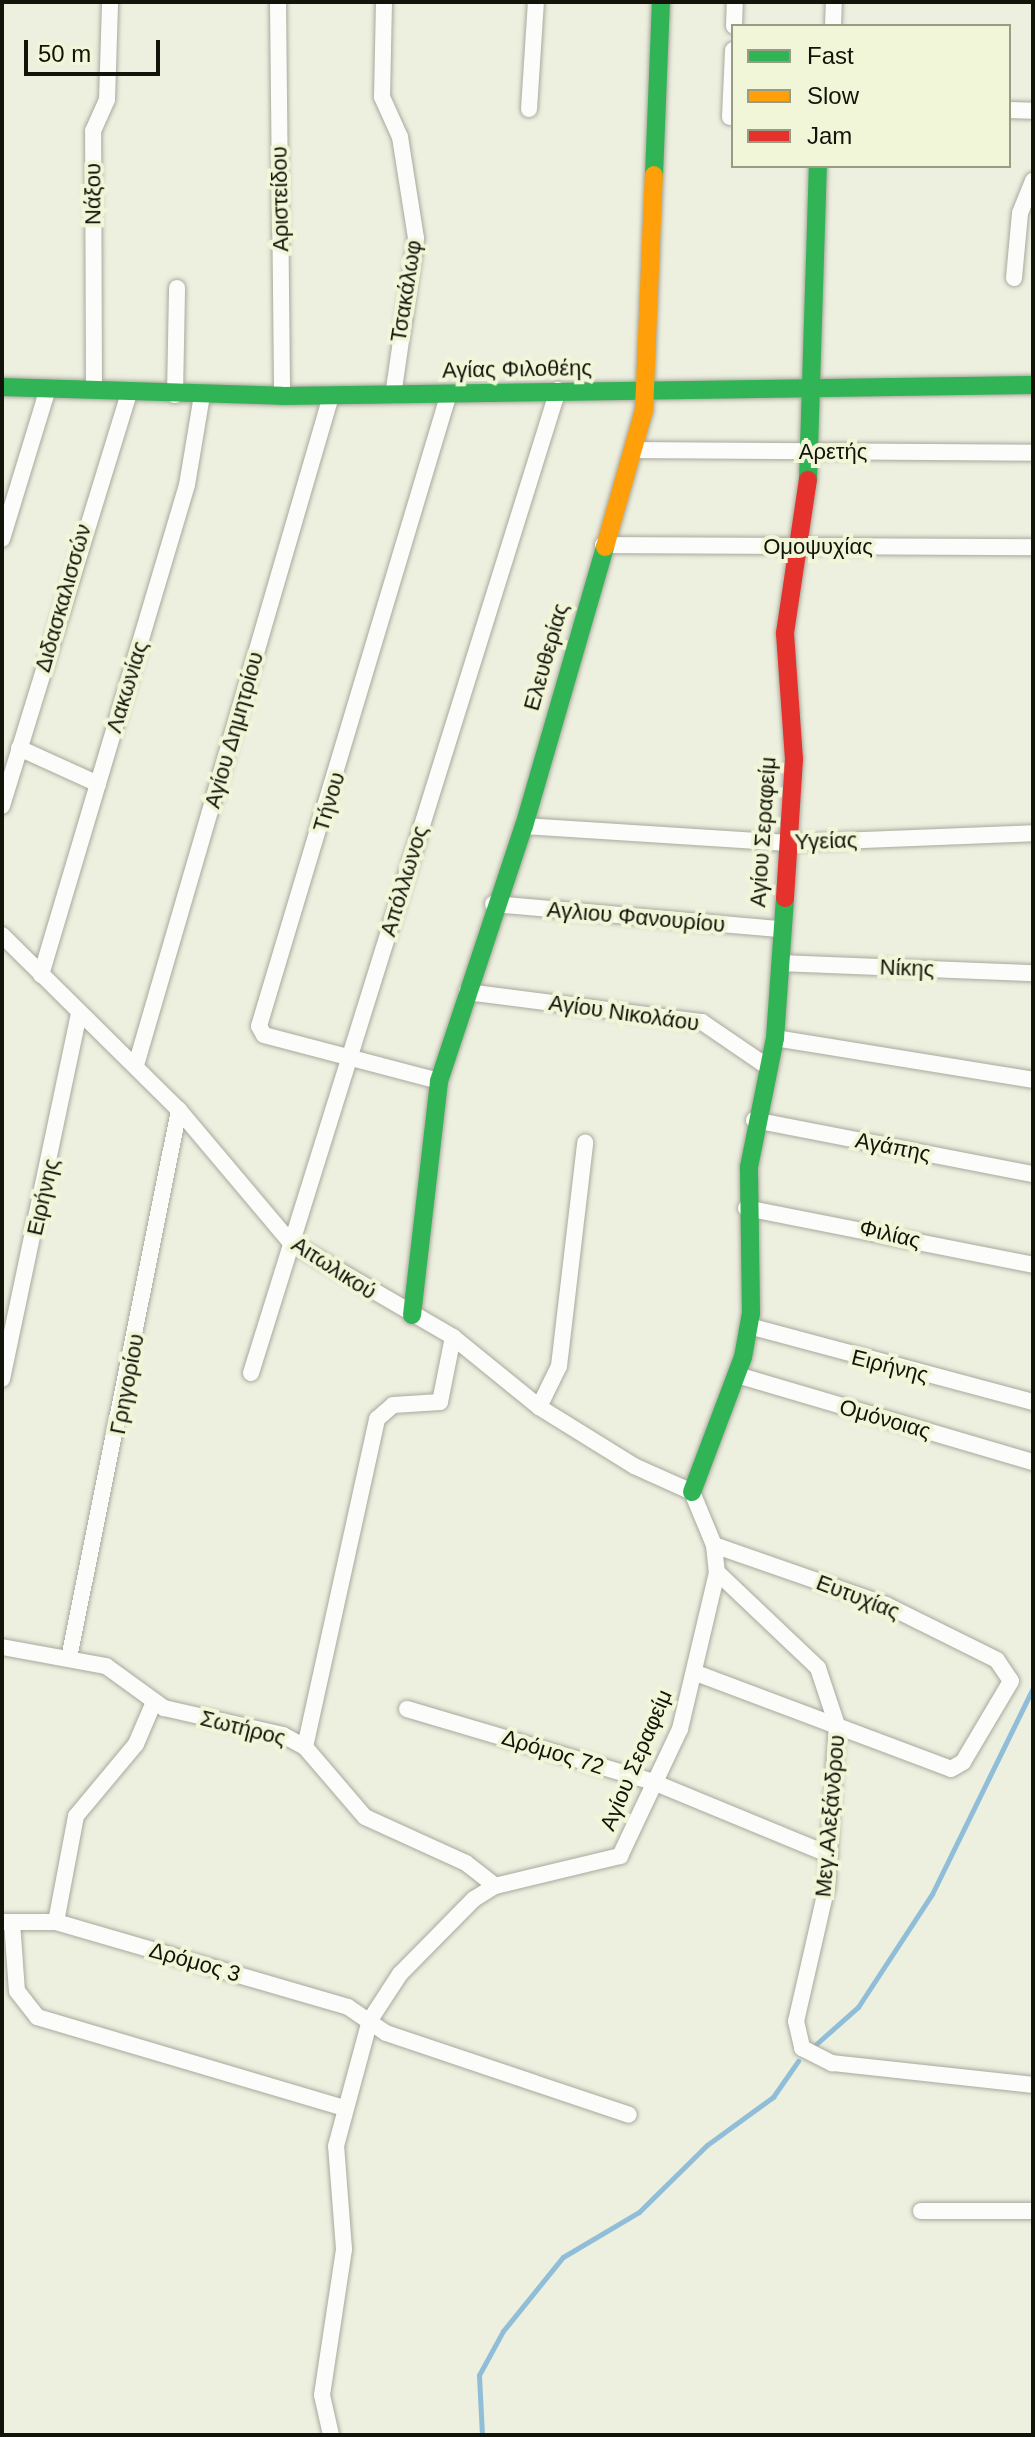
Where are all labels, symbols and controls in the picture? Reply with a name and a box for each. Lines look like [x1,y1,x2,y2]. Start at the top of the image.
scale bar [28,24,164,74]
legend [731,24,1011,168]
text: 50 m [38,40,91,67]
text: Fast [807,42,854,69]
text: Slow [807,82,859,109]
text: Jam [807,122,852,149]
street label: Αριστείδου [266,146,294,252]
street label: Νάξου [80,163,106,225]
street label: Τσακάλωφ [385,238,427,344]
street label: Αγίας Φιλοθέης [442,354,592,384]
street label: Αρετής [799,439,867,465]
street label: Διδασκαλισσών [29,521,97,675]
street label: Ομοψυχίας [763,534,873,560]
street label: Ελευθερίας [518,600,574,714]
street label: Λακωνίας [101,638,153,736]
street label: Αγίου Δημητρίου [199,648,269,812]
street label: Αγίου Σεραφείμ [745,756,781,908]
street label: Τήνου [307,769,351,835]
street label: Απόλλωνος [375,822,433,940]
street label: Υγείας [794,827,858,855]
street label: Αγλιου Φανουρίου [546,896,726,938]
street label: Νίκης [879,954,935,982]
street label: Αγίου Νικολάου [547,989,701,1037]
street label: Αγάπης [853,1127,933,1167]
street label: Ειρήνης [21,1156,65,1238]
street label: Φιλίας [857,1214,923,1254]
street label: Αιτωλικού [287,1231,381,1305]
street label: Γρηγορίου [104,1332,150,1436]
street label: Ειρήνης [849,1344,931,1388]
street label: Ομόνοιας [836,1393,934,1445]
street label: Ευτυχίας [813,1569,903,1625]
street label: Αγίου Σεραφείμ [594,1685,678,1835]
street label: Σωτήρος [198,1705,288,1751]
street label: Δρόμος 72 [499,1724,607,1780]
street label: Μεγ.Αλεξάνδρου [810,1734,850,1898]
street label: Δρόμος 3 [147,1936,243,1988]

